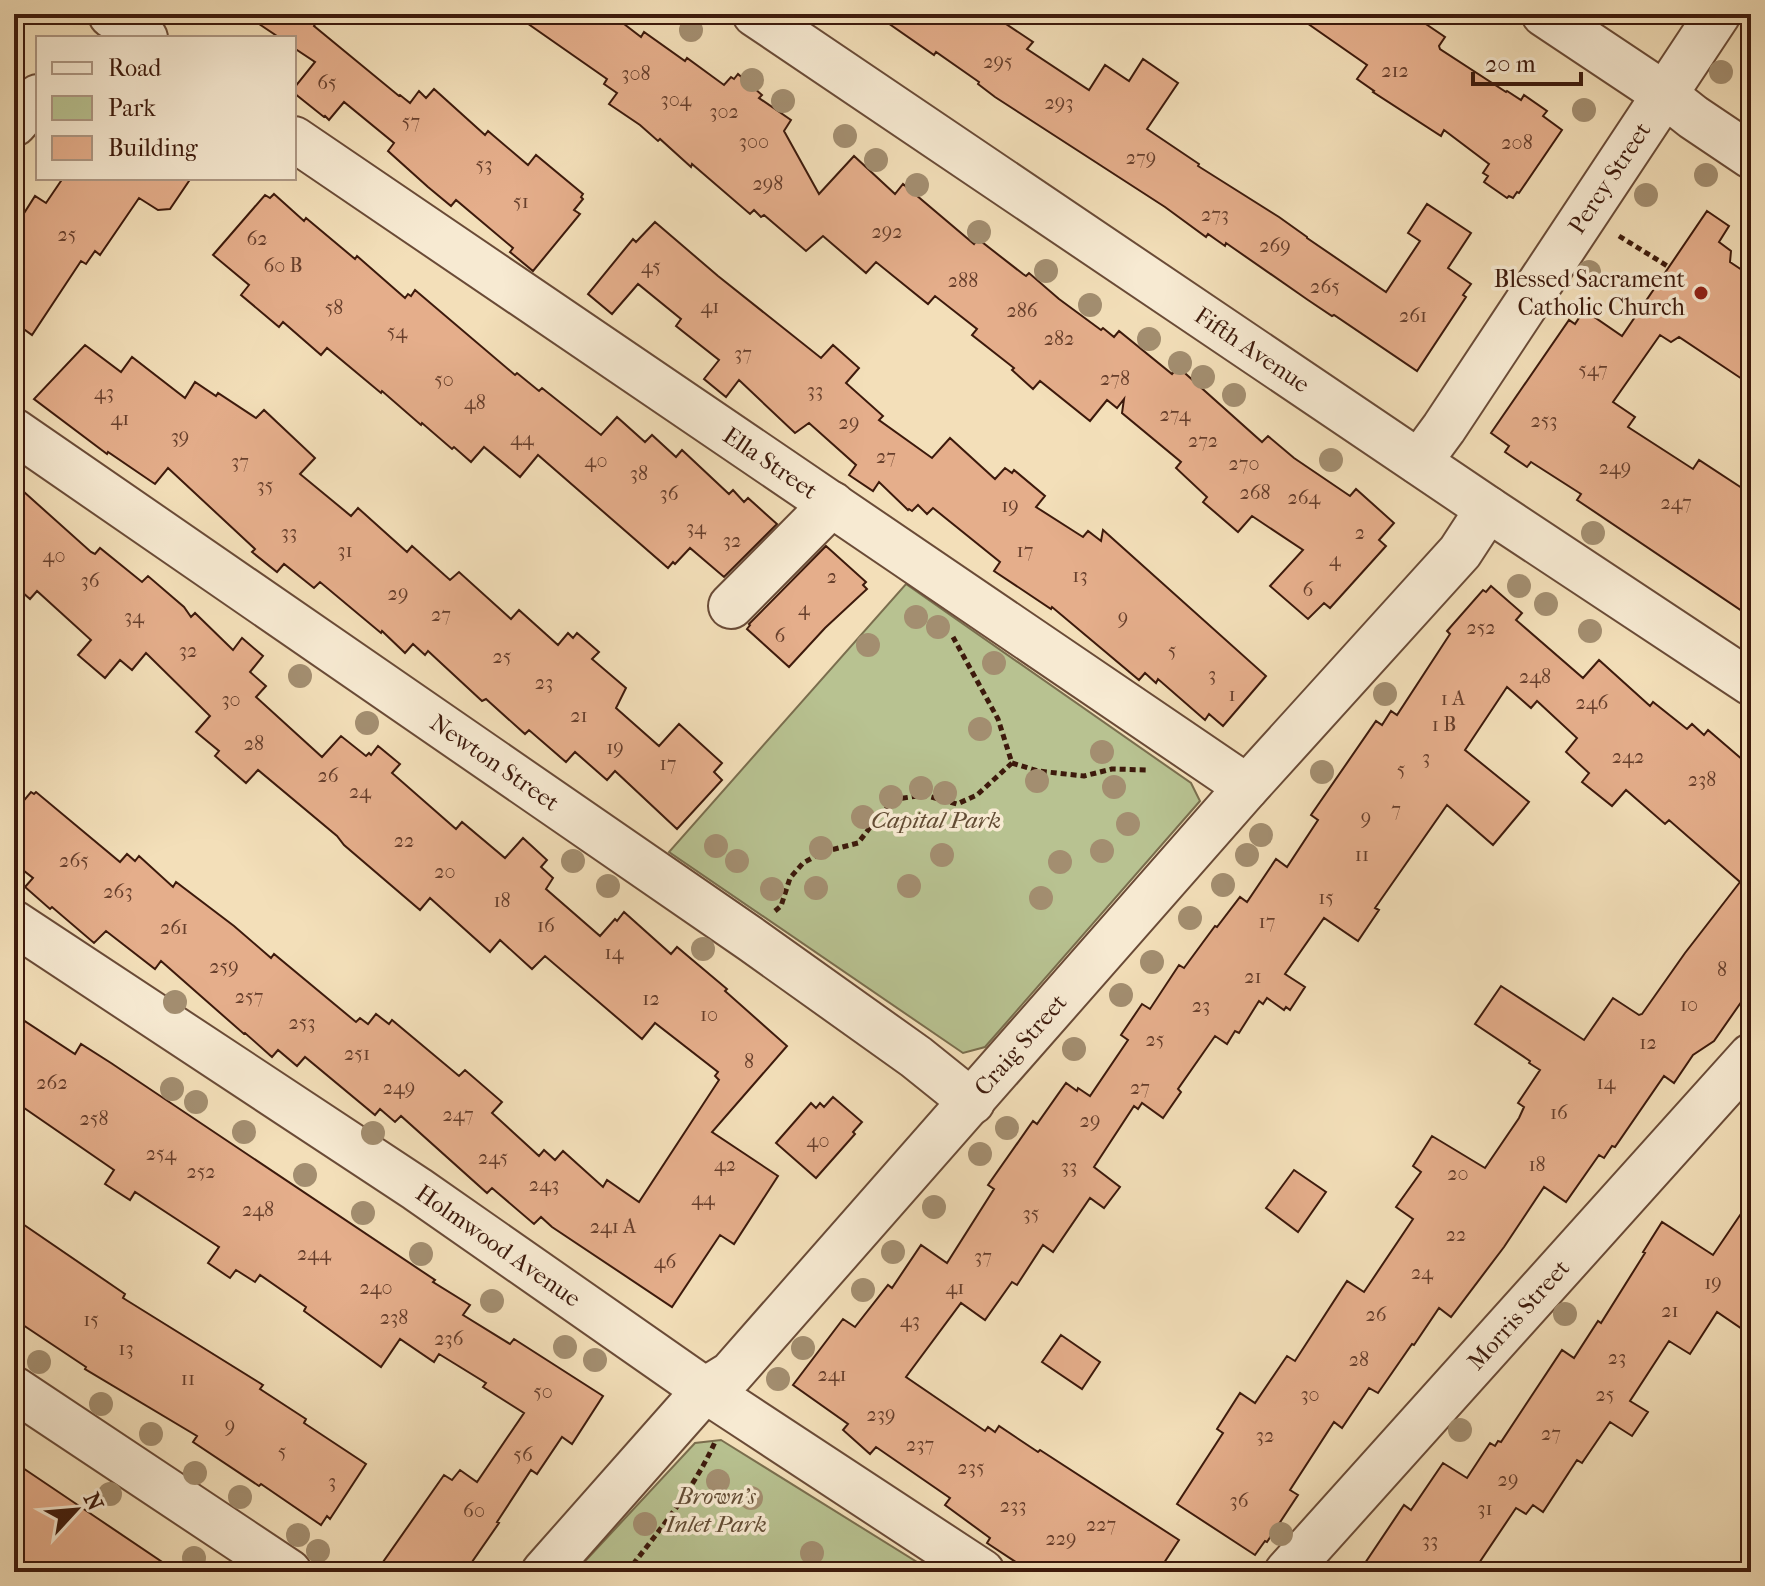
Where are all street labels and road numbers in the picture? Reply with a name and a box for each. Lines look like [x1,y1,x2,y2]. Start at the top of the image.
street label: Percy Street [1563,117,1657,239]
street label: Fifth Avenue [1189,301,1315,399]
street label: Ella Street [718,421,823,505]
street label: Newton Street [425,708,565,817]
street label: Craig Street [968,988,1073,1101]
street label: Holmwood Avenue [411,1179,586,1313]
street label: Morris Street [1462,1254,1575,1376]

